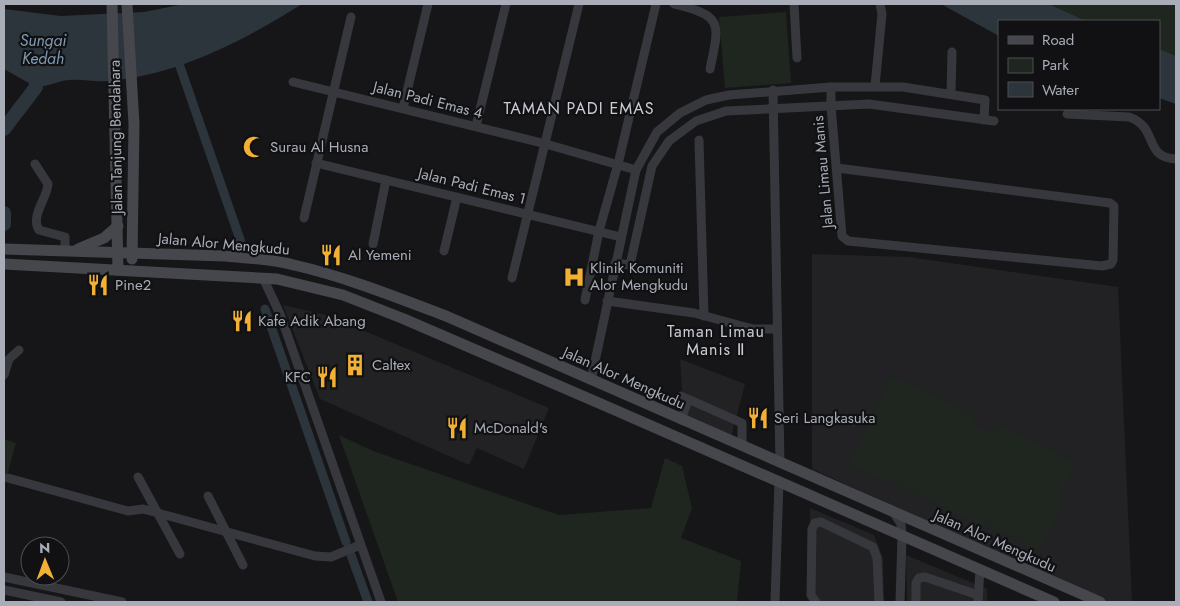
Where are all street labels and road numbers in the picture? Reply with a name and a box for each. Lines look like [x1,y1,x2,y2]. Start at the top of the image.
street label: Jalan Tanjung Bendahara [104,60,128,216]
street label: Jalan Padi Emas 4 [369,75,485,124]
street label: Jalan Limau Manis [807,115,839,231]
street label: Jalan Padi Emas 1 [414,162,528,210]
street label: Jalan Alor Mengkudu [155,227,291,261]
street label: Jalan Alor Mengkudu [557,340,689,415]
street label: Jalan Alor Mengkudu [928,503,1060,578]

